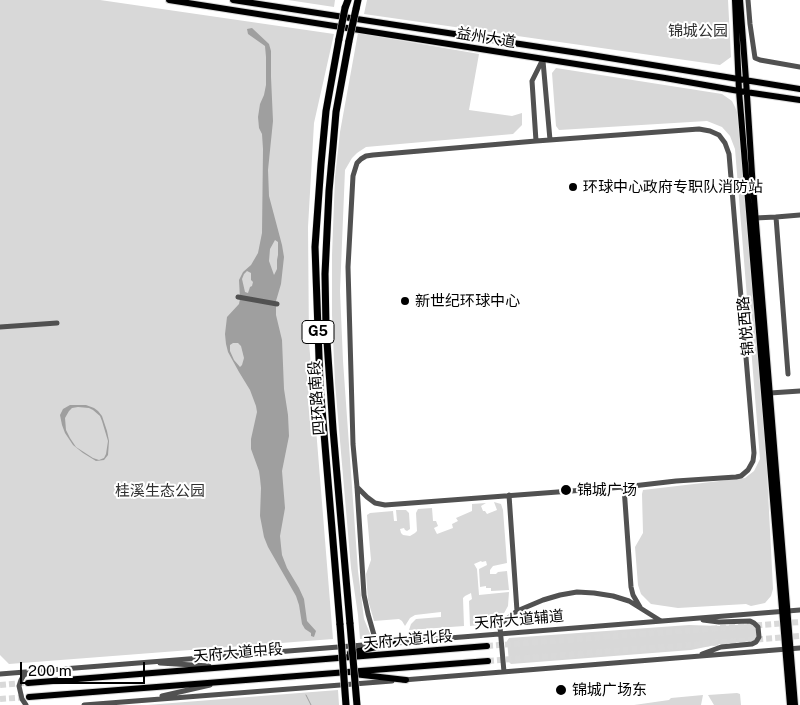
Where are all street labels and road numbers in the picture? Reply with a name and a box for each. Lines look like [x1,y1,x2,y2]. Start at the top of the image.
street label: 益州大道 [455,24,517,52]
street label: 锦悦西路 [734,295,758,357]
road number: G5 [302,321,334,344]
street label: 四环路南段 [305,360,329,436]
street label: 天府大道辅道 [473,607,565,633]
street label: 天府大道北段 [362,627,454,653]
street label: 天府大道中段 [192,640,284,666]

